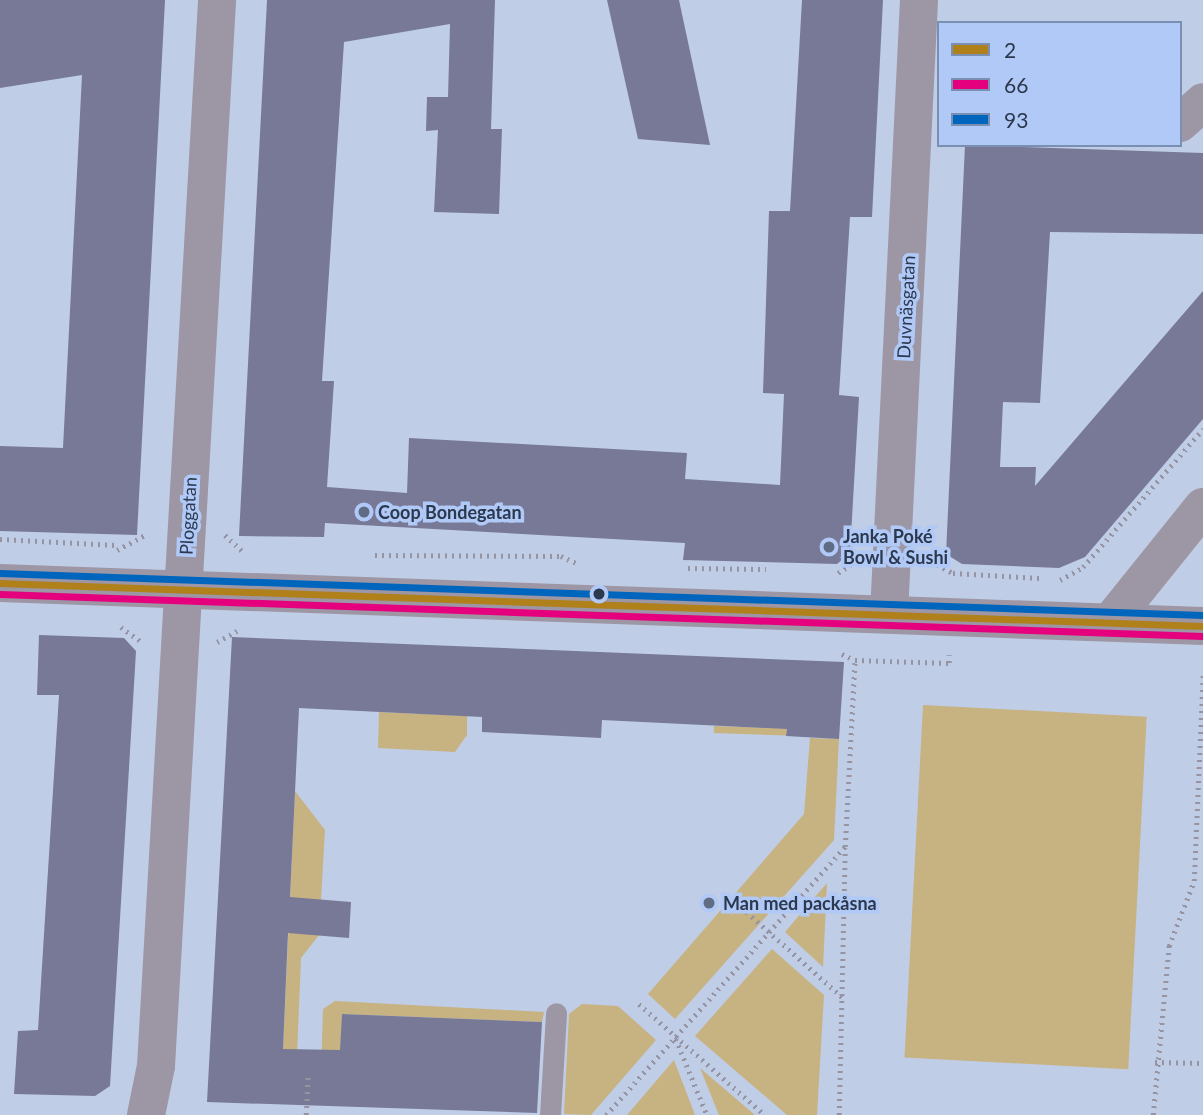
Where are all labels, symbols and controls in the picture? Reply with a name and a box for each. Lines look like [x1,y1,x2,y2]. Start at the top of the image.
legend [937,21,1182,147]
text: 2 [1004,37,1016,62]
text: 66 [1004,72,1028,97]
text: 93 [1004,107,1028,132]
street label: Duvnäsgatan [893,255,919,359]
street label: Ploggatan [175,476,201,556]
place label: Coop Bondegatan [378,501,522,523]
marker: Coop Bondegatan [356,504,372,520]
place label: Janka Poké Bowl & Sushi [843,526,948,568]
marker: Janka Poké Bowl & Sushi [821,539,837,555]
unlabelled marker [592,587,606,601]
place label: Man med packåsna [723,892,877,914]
marker: Man med packåsna [701,895,717,911]

